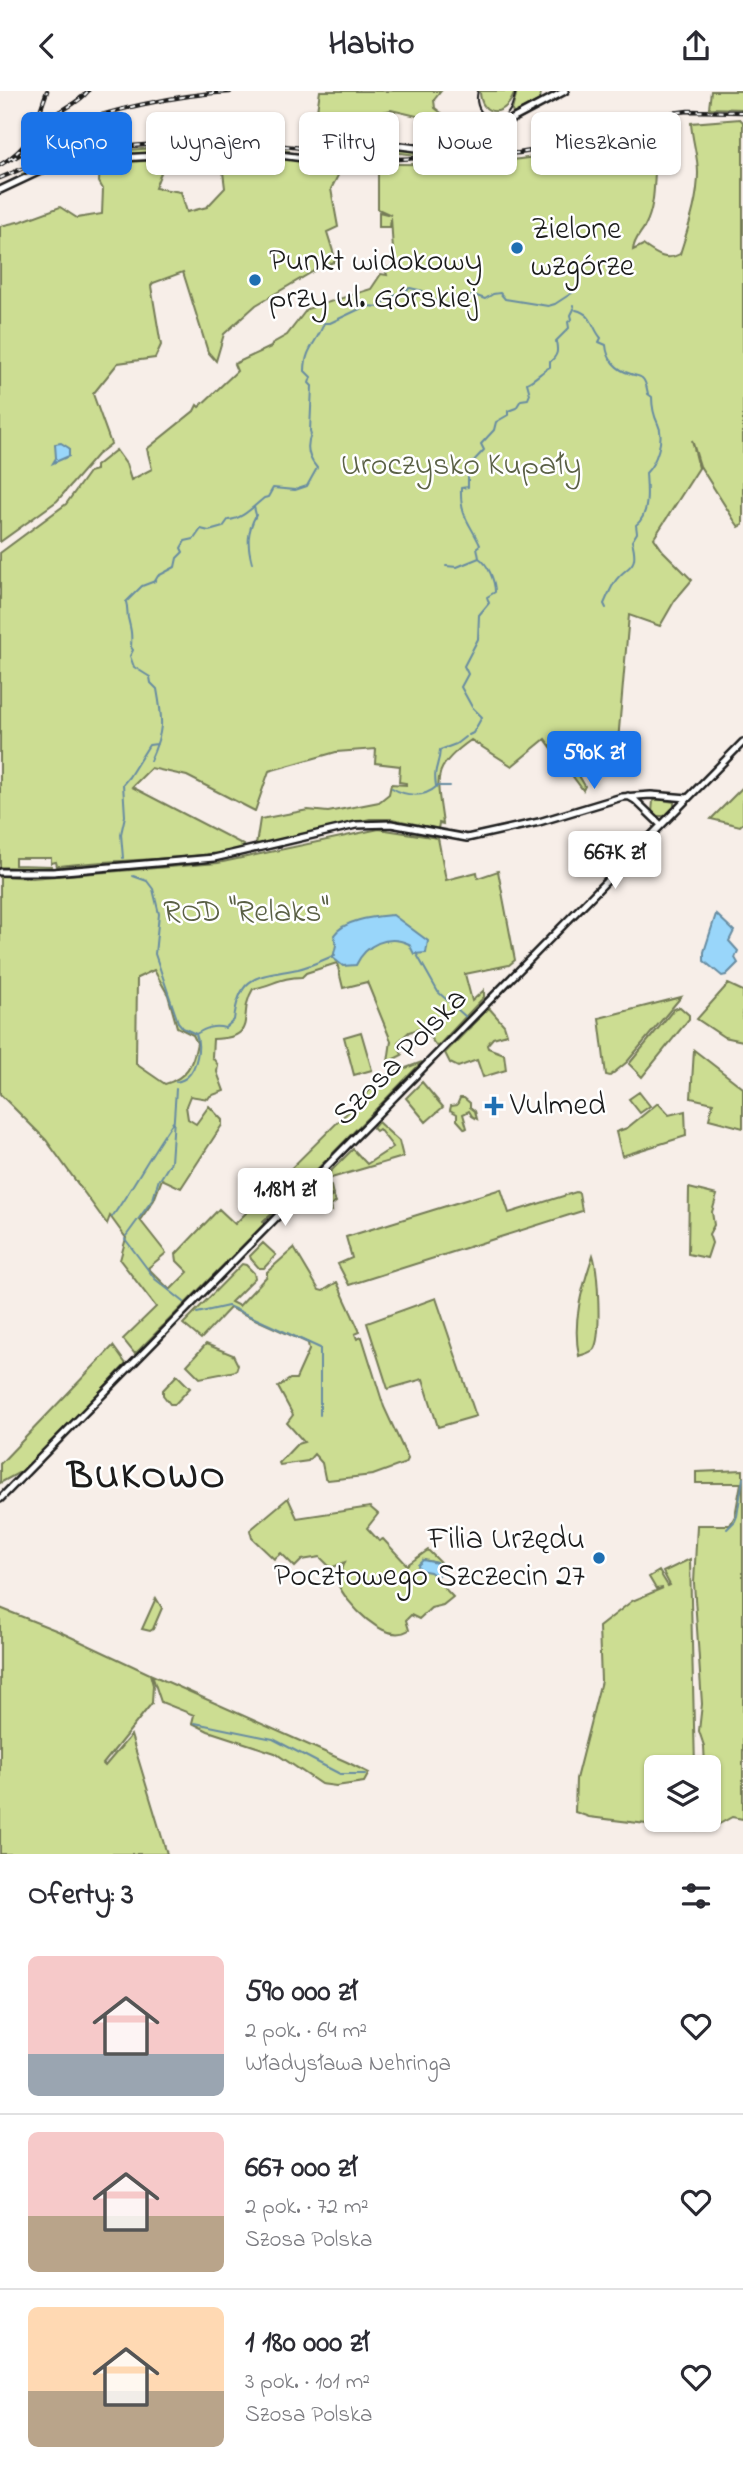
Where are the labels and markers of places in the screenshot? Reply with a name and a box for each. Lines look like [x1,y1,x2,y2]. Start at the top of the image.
place label: Zielone wzgórze [531,207,635,291]
place label: Punkt widokowy przy ul. Górskiej [269,239,482,323]
marker: Zielone wzgórze [509,240,525,256]
marker: Punkt widokowy przy ul. Górskiej [247,272,263,288]
pin: 590K zł [529,731,659,791]
pin: 667K zł [550,831,680,891]
place label: Vulmed [509,1083,606,1130]
marker: Vulmed [484,1096,504,1116]
pin: 1.18M zł [213,1169,357,1228]
place label: Filia Urzędu Pocztowego Szczecin 27 [274,1517,585,1601]
marker: Filia Urzędu Pocztowego Szczecin 27 [591,1550,607,1566]

